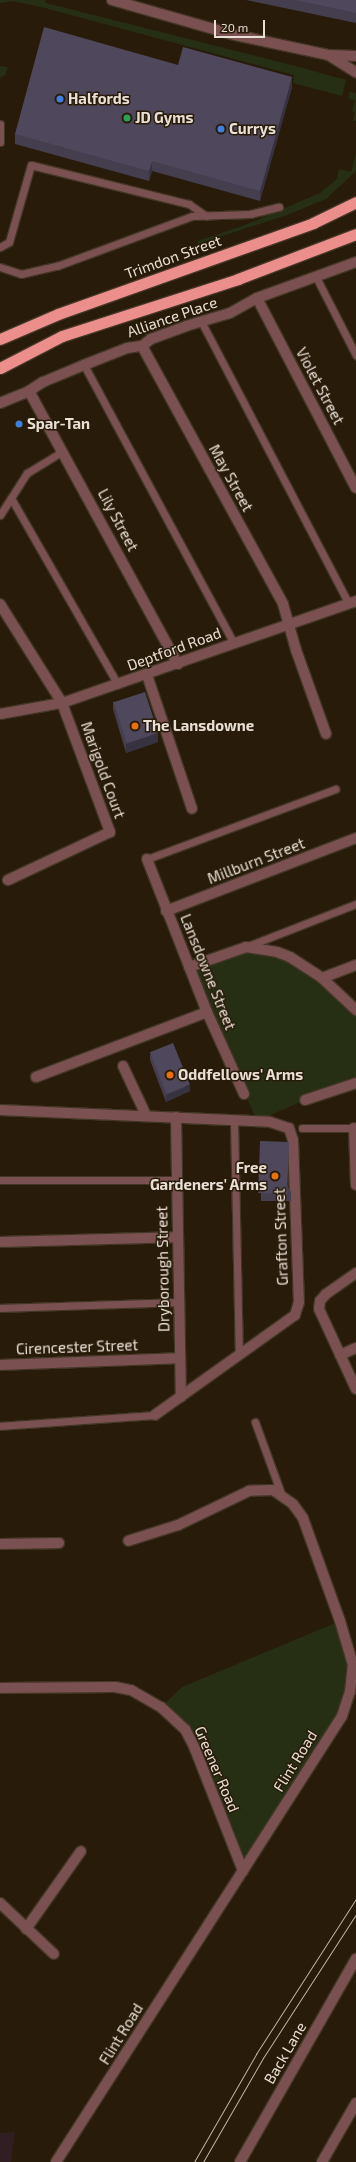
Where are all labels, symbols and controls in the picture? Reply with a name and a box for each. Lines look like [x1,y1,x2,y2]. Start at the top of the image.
scale bar [216,12,267,38]
text: 20 m [221,20,248,34]
place label: Halfords [68,90,130,108]
marker: Halfords [55,94,65,104]
place label: JD Gyms [135,109,193,127]
marker: JD Gyms [122,113,132,123]
place label: Currys [229,120,276,138]
marker: Currys [216,124,226,134]
street label: Trimdon Street [122,231,224,283]
street label: Alliance Place [124,293,220,341]
street label: Violet Street [292,344,348,428]
place label: Spar-Tan [27,415,90,433]
marker: Spar-Tan [14,419,24,429]
street label: May Street [205,441,257,515]
street label: Lily Street [94,486,142,554]
street label: Deptford Road [124,624,224,674]
place label: The Lansdowne [143,717,254,735]
street label: Marigold Court [77,719,129,821]
marker: The Lansdowne [130,721,140,731]
street label: Millburn Street [205,834,307,888]
street label: Lansdowne Street [177,911,239,1033]
place label: Oddfellows' Arms [178,1066,304,1084]
marker: Oddfellows' Arms [165,1070,175,1080]
place label: Free Gardeners' Arms [149,1158,267,1193]
marker: Free Gardeners' Arms [270,1171,280,1181]
street label: Grafton Street [270,1188,292,1286]
street label: Dryborough Street [153,1206,173,1332]
street label: Cirencester Street [15,1336,139,1358]
street label: Greener Road [191,1723,243,1815]
street label: Flint Road [269,1727,321,1795]
street label: Flint Road [95,2000,147,2068]
street label: Back Lane [260,2019,310,2087]

